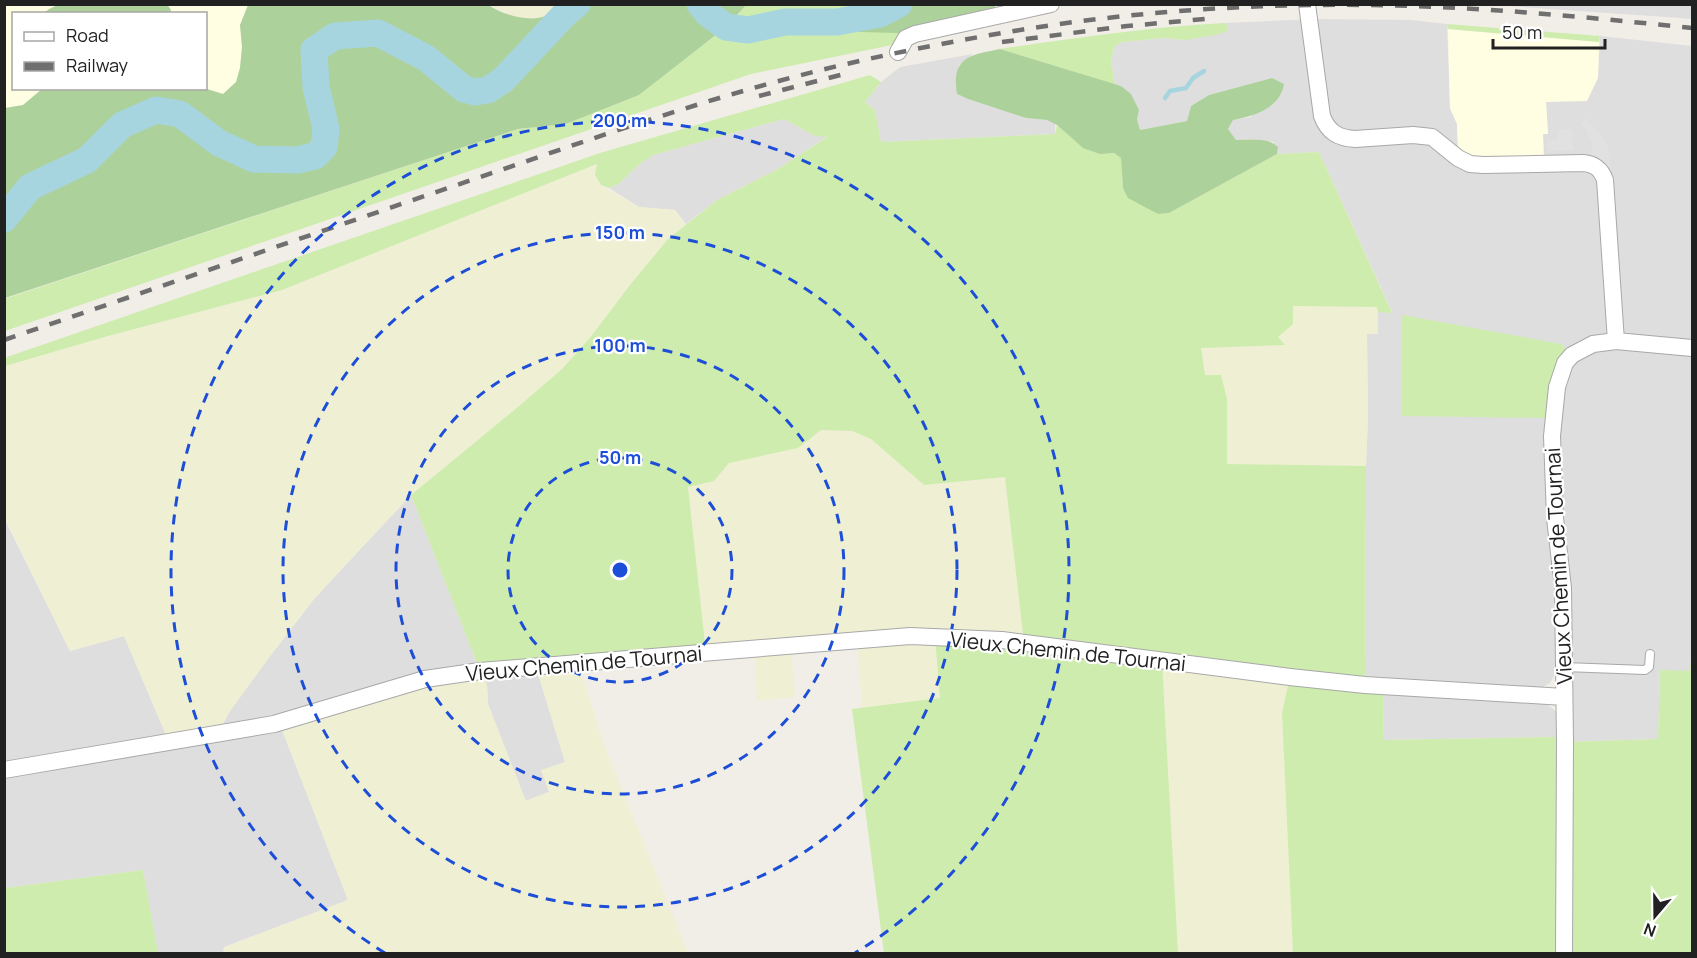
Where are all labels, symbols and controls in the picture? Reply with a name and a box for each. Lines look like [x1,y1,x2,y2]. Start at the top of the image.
legend [12,12,207,90]
scale bar [1493,12,1606,50]
text: 50 m [1502,20,1542,44]
text: Road [66,23,109,47]
text: Railway [66,53,128,77]
text: 200 m [593,108,647,132]
text: 150 m [595,220,645,244]
text: 100 m [594,333,646,357]
text: 50 m [599,445,641,469]
street label: Vieux Chemin de Tournai [1538,447,1578,685]
centre of rings [610,560,630,580]
street label: Vieux Chemin de Tournai [949,625,1187,677]
street label: Vieux Chemin de Tournai [465,639,703,687]
north arrow [1625,886,1685,946]
text: N [1641,918,1659,942]

